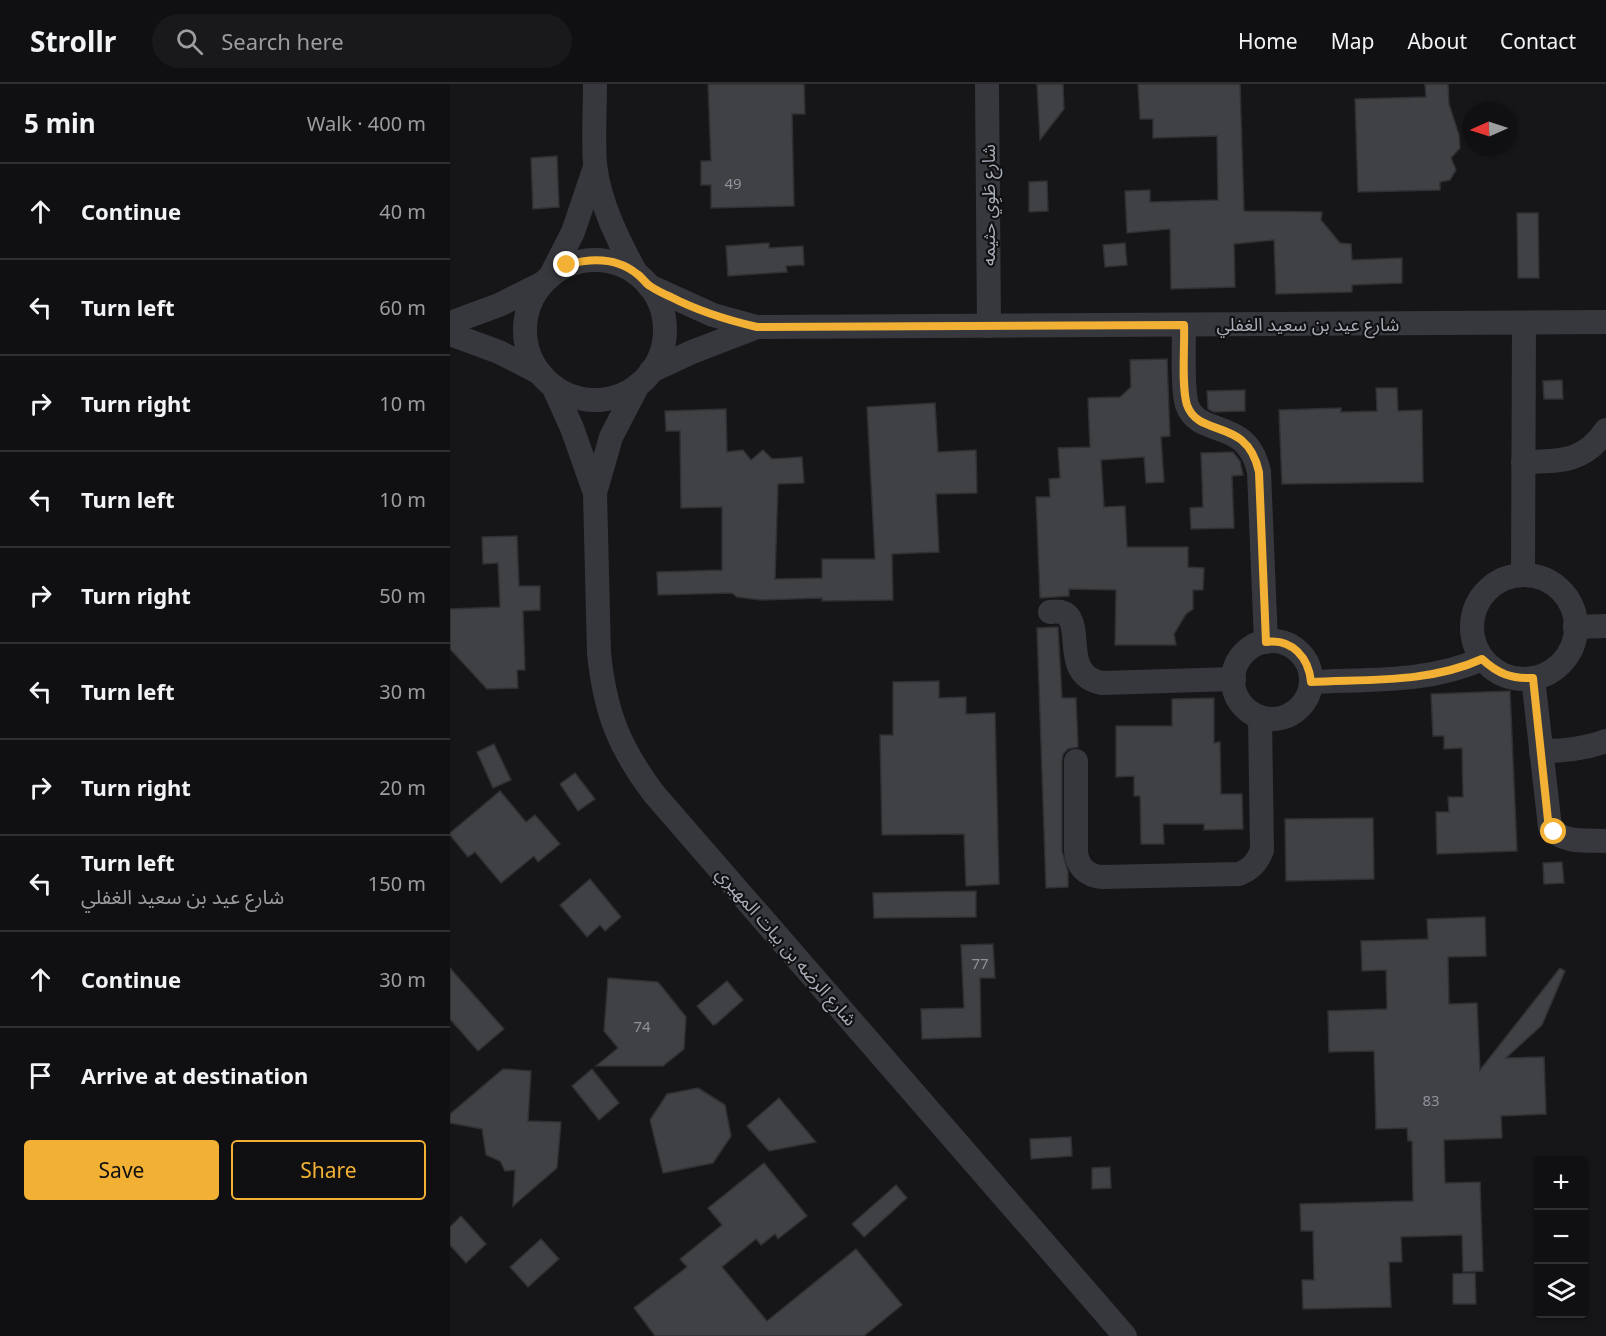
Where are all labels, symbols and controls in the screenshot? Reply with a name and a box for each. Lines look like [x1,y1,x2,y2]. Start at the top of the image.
search box [152,14,572,68]
text: Strollr [30,22,116,60]
icon: search [173,25,206,58]
text: Search here [221,26,344,56]
text: Home [1238,27,1298,55]
text: Map [1331,27,1374,55]
text: About [1407,27,1467,55]
text: Contact [1500,27,1576,55]
north arrow [1462,102,1516,156]
text: 5 min [24,105,96,141]
text: Walk · 400 m [307,110,426,137]
street label: شارع طَوِي حثيمه [976,144,1003,266]
house number: 49 [724,173,742,193]
icon: ahead [24,195,57,228]
text: Continue [81,196,181,226]
text: 40 m [379,198,426,225]
route end [553,251,579,277]
icon: left [24,291,57,324]
text: Turn left [81,292,175,322]
text: 60 m [379,294,426,321]
street label: شارع عيد بن سعيد الغفلي [1217,312,1399,339]
icon: right [24,387,57,420]
text: Turn right [81,388,191,418]
text: 10 m [379,390,426,417]
icon: left [24,483,57,516]
text: Turn left [81,484,175,514]
text: 10 m [379,486,426,513]
icon: right [24,579,57,612]
text: Turn right [81,580,191,610]
text: 50 m [379,582,426,609]
icon: left [24,675,57,708]
text: Turn left [81,676,175,706]
text: 30 m [379,678,426,705]
icon: right [24,771,57,804]
text: Turn right [81,772,191,802]
text: 20 m [379,774,426,801]
route start [1540,818,1566,844]
text: Turn left [81,847,175,877]
street label: شارع الرضه بن بيات المهيري [709,862,863,1032]
icon: left [24,867,57,900]
text: 150 m [368,870,426,897]
text: شارع عيد بن سعيد الغفلي [81,883,284,910]
house number: 77 [971,953,989,973]
icon: ahead [24,963,57,996]
text: Continue [81,964,181,994]
text: 30 m [379,966,426,993]
house number: 74 [633,1016,651,1036]
icon: arrive [24,1059,57,1092]
text: Arrive at destination [81,1060,308,1090]
house number: 83 [1422,1090,1440,1110]
button: Save [24,1140,219,1200]
button: Share [231,1140,426,1200]
map controls [1534,1156,1588,1318]
button: + [1534,1156,1588,1210]
button: − [1534,1210,1588,1264]
button: layers [1534,1264,1588,1318]

